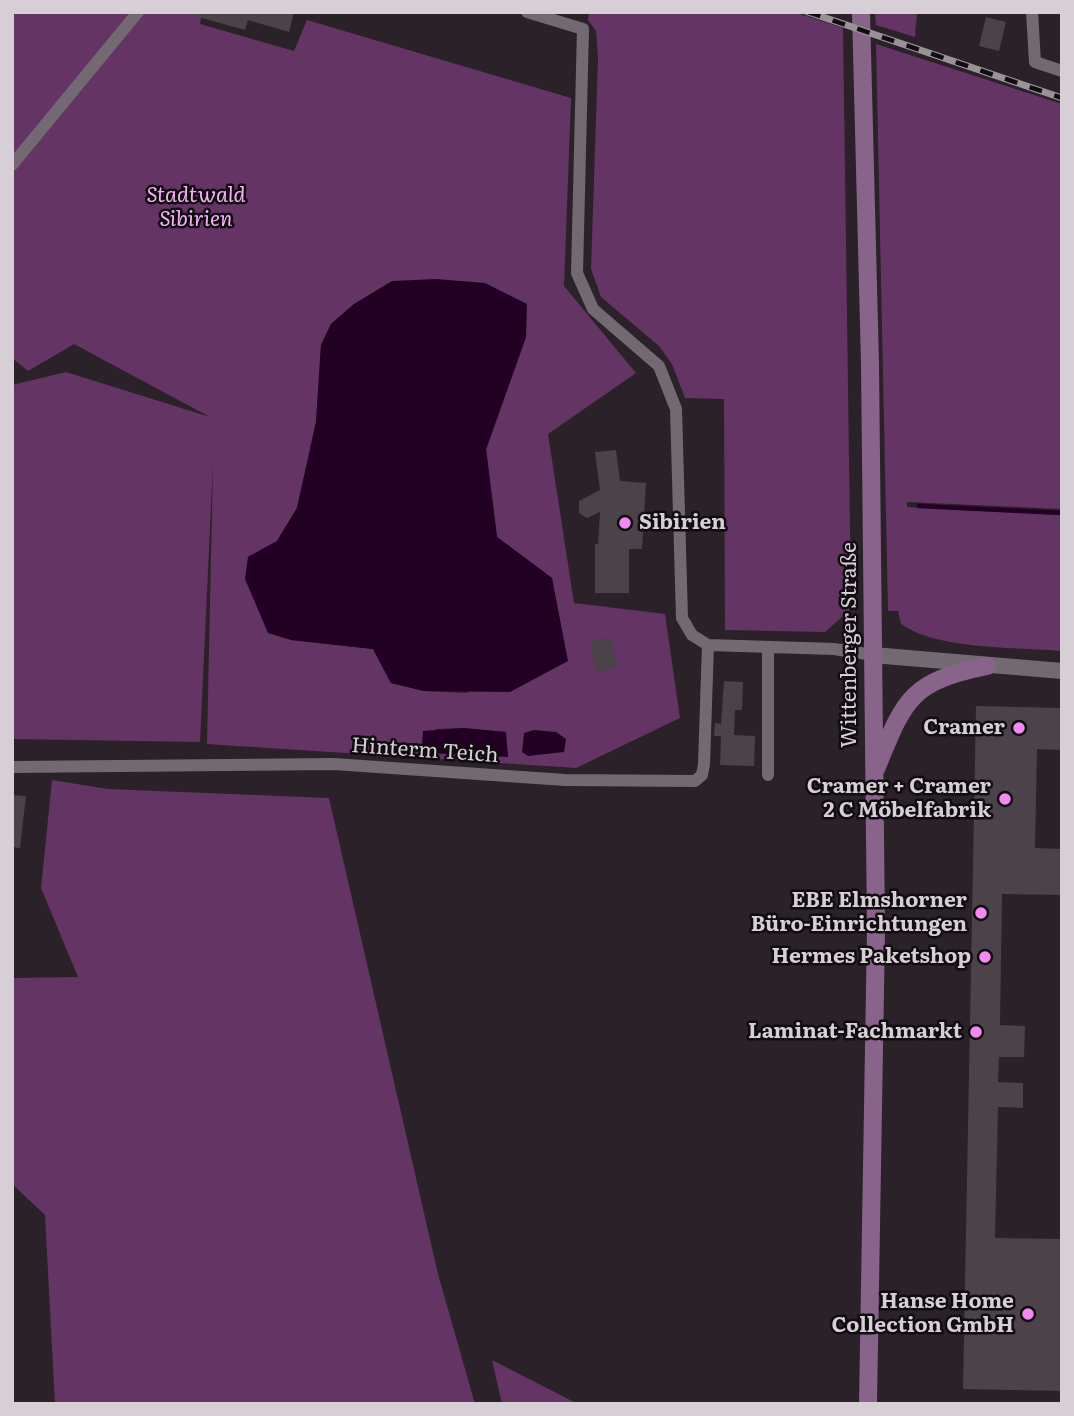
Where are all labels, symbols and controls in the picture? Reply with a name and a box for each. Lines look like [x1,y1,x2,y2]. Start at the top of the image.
park label: Stadtwald Sibirien [146,183,246,233]
place label: Sibirien [639,510,726,536]
marker: Sibirien [617,515,633,531]
street label: Wittenberger Straße [837,542,863,748]
place label: Cramer [923,715,1005,741]
marker: Cramer [1011,720,1027,736]
street label: Hinterm Teich [350,733,500,769]
place label: Cramer + Cramer 2 C Möbelfabrik [807,774,991,824]
marker: Cramer + Cramer 2 C Möbelfabrik [997,791,1013,807]
place label: EBE Elmshorner Büro-Einrichtungen [751,888,967,938]
marker: EBE Elmshorner Büro-Einrichtungen [973,905,989,921]
place label: Hermes Paketshop [771,944,971,970]
marker: Hermes Paketshop [977,949,993,965]
place label: Laminat-Fachmarkt [748,1019,962,1045]
marker: Laminat-Fachmarkt [968,1024,984,1040]
place label: Hanse Home Collection GmbH [832,1289,1014,1339]
marker: Hanse Home Collection GmbH [1020,1306,1036,1322]

